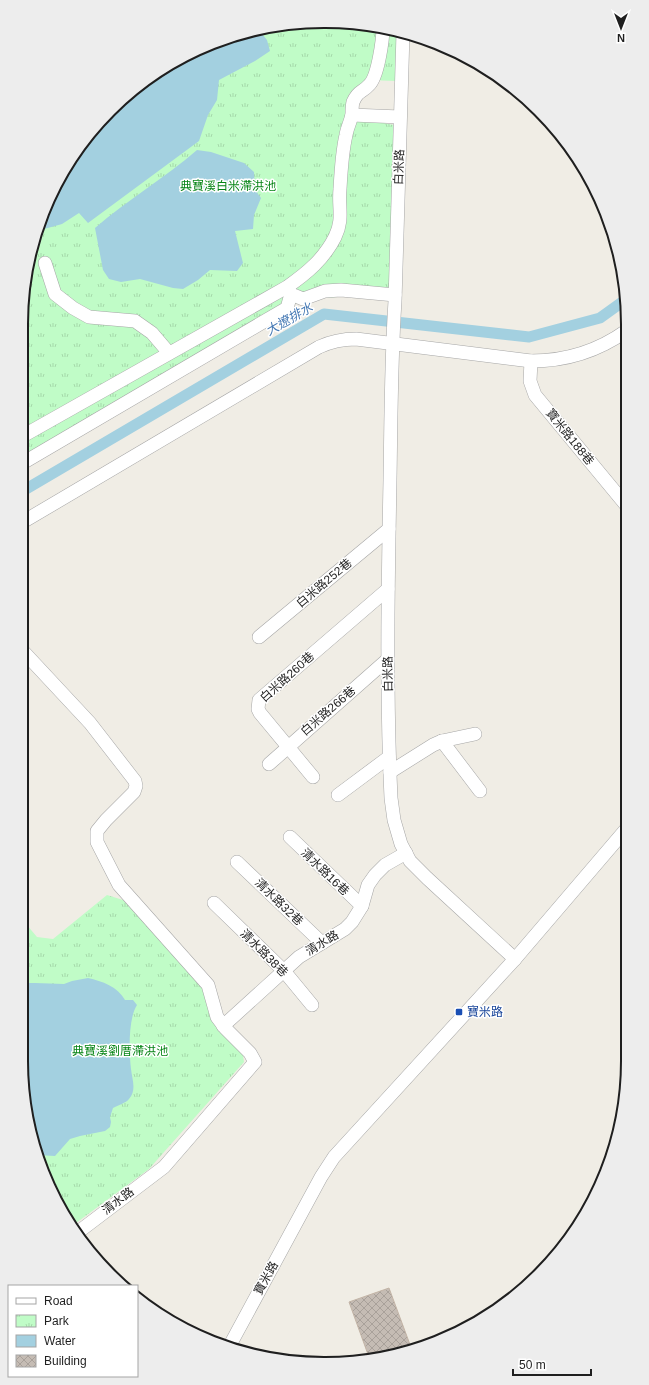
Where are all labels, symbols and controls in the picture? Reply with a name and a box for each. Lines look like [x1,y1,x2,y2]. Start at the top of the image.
north arrow [601,8,641,48]
text: N [617,32,625,44]
street label: 白米路 [391,149,407,185]
park label: 典寶溪白米滯洪池 [180,179,276,193]
water label: 大遼排水 [263,299,316,338]
street label: 寶米路188巷 [543,406,597,468]
street label: 白米路252巷 [293,556,355,610]
street label: 白米路260巷 [257,649,317,705]
street label: 白米路 [381,656,395,692]
street label: 白米路266巷 [298,683,358,739]
street label: 清水路16巷 [298,846,352,898]
street label: 清水路32巷 [252,876,306,928]
street label: 清水路38巷 [237,926,291,980]
street label: 清水路 [303,928,341,958]
place label: 寶米路 [467,1005,503,1019]
marker: 寶米路 [454,1007,464,1017]
park label: 典寶溪劉厝滯洪池 [72,1044,168,1058]
street label: 清水路 [99,1185,137,1217]
street label: 寶米路 [251,1259,281,1297]
legend [8,1285,138,1377]
text: Road [44,1294,73,1308]
text: Park [44,1314,70,1328]
text: Water [44,1334,76,1348]
scale bar [513,1351,591,1377]
text: Building [44,1354,87,1368]
text: 50 m [519,1358,546,1372]

